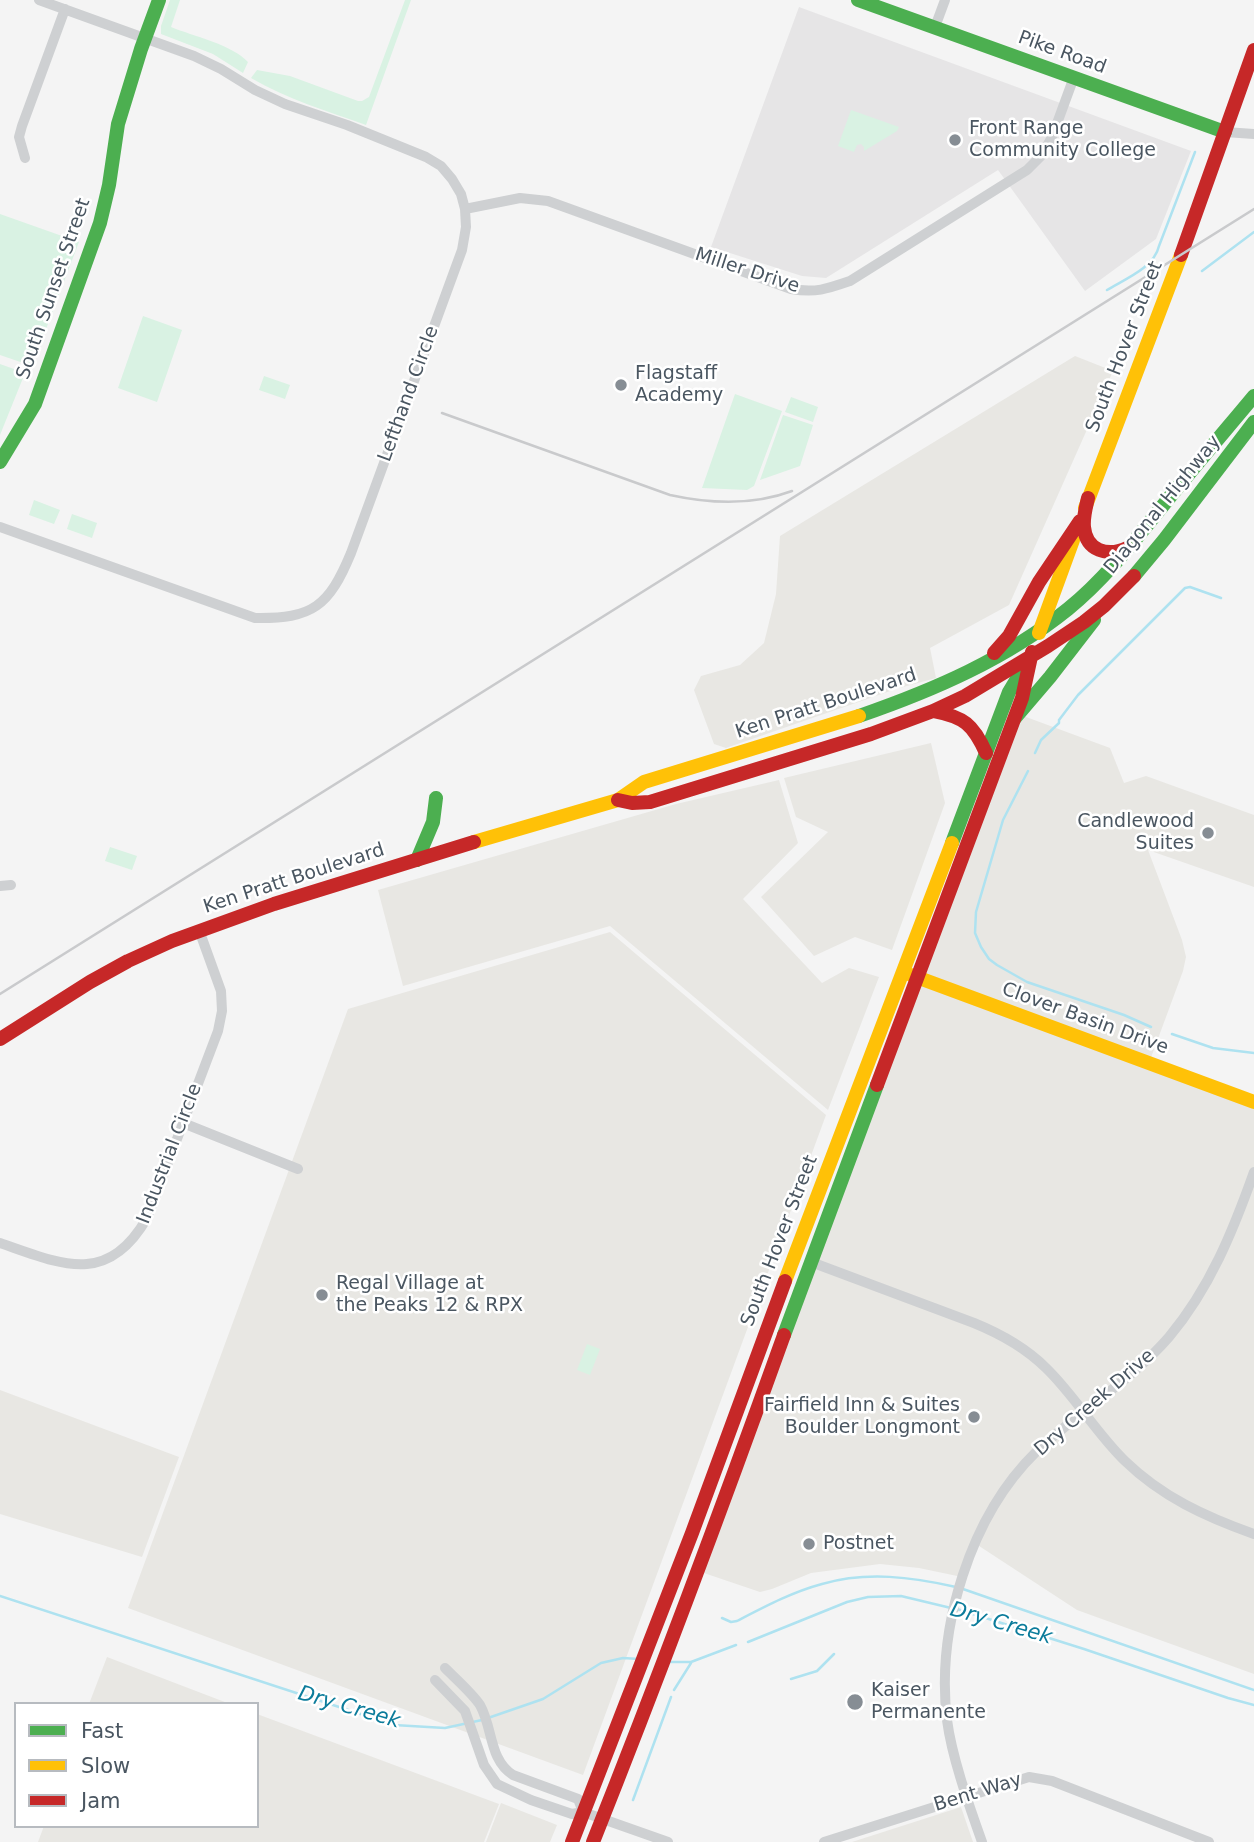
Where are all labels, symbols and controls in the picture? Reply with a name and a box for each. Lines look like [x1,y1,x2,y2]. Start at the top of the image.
street label: Pike Road [1015,27,1109,79]
place label: Front Range Community College [969,118,1156,162]
marker: Front Range Community College [947,132,963,148]
street label: South Sunset Street [12,195,96,383]
street label: Miller Drive [692,243,802,299]
street label: South Hover Street [1082,258,1168,436]
street label: Lefthand Circle [374,323,444,465]
place label: Flagstaff Academy [635,363,723,407]
marker: Flagstaff Academy [613,377,629,393]
street label: Diagonal Highway [1100,431,1226,579]
street label: Ken Pratt Boulevard [733,664,919,744]
place label: Candlewood Suites [1077,811,1194,855]
marker: Candlewood Suites [1200,825,1216,841]
street label: Ken Pratt Boulevard [201,839,387,919]
street label: Clover Basin Drive [999,978,1171,1060]
street label: Industrial Circle [133,1081,207,1227]
street label: South Hover Street [737,1152,823,1330]
place label: Regal Village at the Peaks 12 & RPX [336,1273,523,1317]
marker: Regal Village at the Peaks 12 & RPX [314,1287,330,1303]
street label: Dry Creek Drive [1030,1345,1160,1461]
place label: Fairfield Inn & Suites Boulder Longmont [764,1395,960,1439]
marker: Fairfield Inn & Suites Boulder Longmont [966,1409,982,1425]
place label: Postnet [823,1533,894,1555]
marker: Postnet [801,1536,817,1552]
water label: Dry Creek [947,1597,1055,1651]
place label: Kaiser Permanente [871,1680,986,1724]
water label: Dry Creek [295,1681,403,1735]
marker: Kaiser Permanente [845,1692,865,1712]
legend [14,1702,259,1828]
text: Fast [81,1719,123,1743]
text: Slow [81,1754,130,1778]
street label: Bent Way [931,1769,1025,1817]
text: Jam [81,1789,121,1813]

